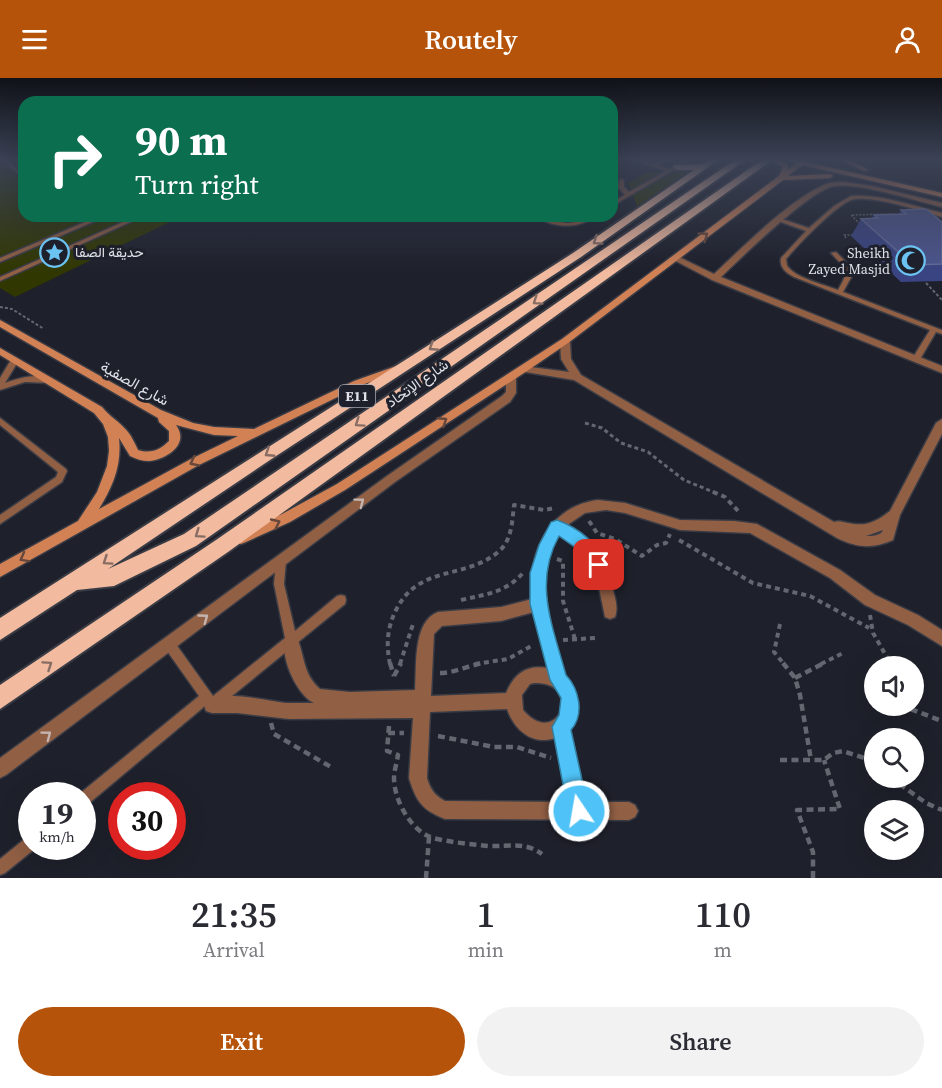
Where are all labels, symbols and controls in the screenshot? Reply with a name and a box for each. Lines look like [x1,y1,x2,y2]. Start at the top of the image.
text: Routely [424,21,518,58]
icon: menu [18,23,51,56]
icon: person [891,23,924,56]
text: 90 m [135,111,228,169]
icon: right [36,120,114,198]
text: Turn right [135,166,259,203]
one-way arrow [698,232,709,243]
one-way arrow [593,234,603,246]
place icon: حديقة الصفا [38,236,70,268]
place label: حديقة الصفا [75,242,144,262]
place label: Sheikh Zayed Masjid [809,243,890,279]
mosque icon: Sheikh Zayed Masjid [895,245,927,277]
one-way arrow [533,293,543,305]
one-way arrow [429,340,440,351]
street label: شارع الإتحاد [382,354,453,413]
street label: شارع الصفية [97,356,173,411]
road number: E11 [339,385,375,407]
one-way arrow [355,416,366,427]
one-way arrow [436,418,447,429]
one-way arrow [265,446,276,457]
one-way arrow [190,455,201,466]
one-way arrow [353,498,364,509]
one-way arrow [270,518,281,530]
one-way arrow [195,527,206,538]
pin [573,539,624,590]
icon: arrive [582,548,615,581]
one-way arrow [20,551,30,562]
one-way arrow [103,554,114,565]
one-way arrow [197,615,208,626]
map controls [864,656,924,860]
button: sound [864,656,924,716]
one-way arrow [42,661,53,672]
button: search [864,728,924,788]
one-way arrow [40,731,51,742]
position arrow [547,779,611,843]
speed limit sign: 30 [108,782,186,860]
text: 19 [41,793,73,834]
button: layers [864,800,924,860]
text: km/h [39,826,75,847]
text: 21:35 [191,890,277,939]
text: 1 [476,890,495,939]
text: 110 [695,890,751,939]
text: Arrival [203,936,265,964]
text: min [468,936,504,964]
text: m [714,936,732,964]
button: Exit [18,1007,465,1076]
button: Share [477,1007,924,1076]

